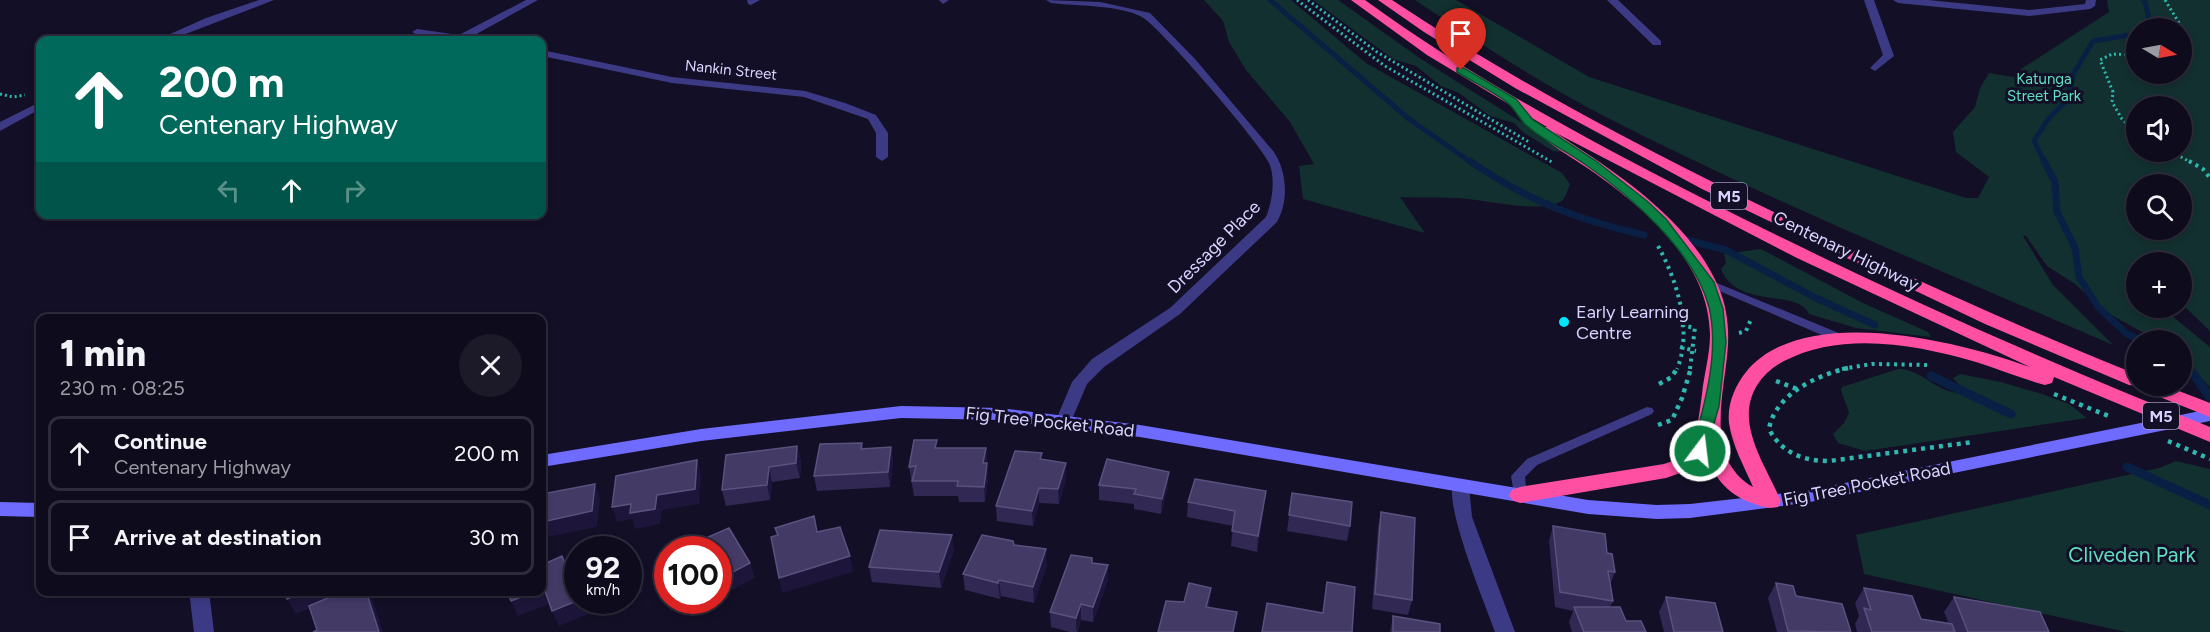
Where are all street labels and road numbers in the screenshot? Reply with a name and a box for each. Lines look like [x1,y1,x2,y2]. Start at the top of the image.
street label: Nankin Street [684,56,778,84]
road number: M5 [1711,183,1747,209]
street label: Dressage Place [1163,196,1265,298]
street label: Centenary Highway [1770,206,1923,296]
street label: Fig Tree Pocket Road [964,402,1136,442]
road number: M5 [2143,403,2179,429]
street label: Fig Tree Pocket Road [1782,457,1952,511]

